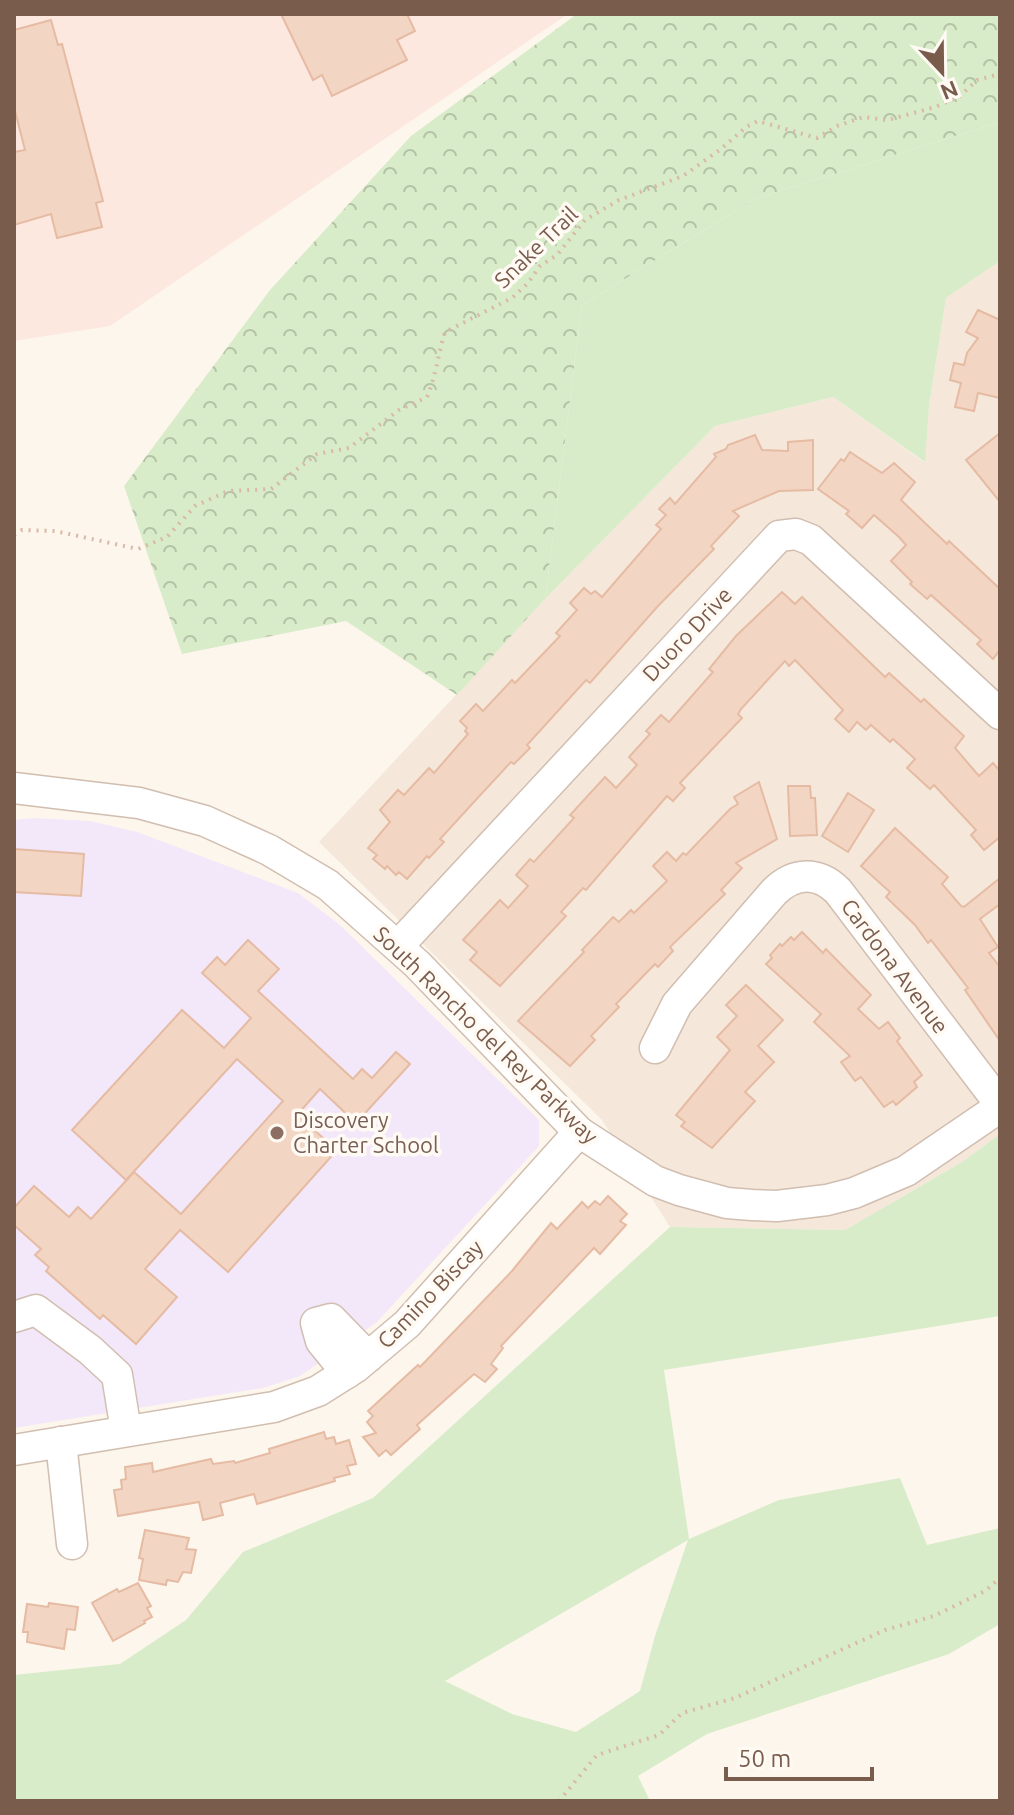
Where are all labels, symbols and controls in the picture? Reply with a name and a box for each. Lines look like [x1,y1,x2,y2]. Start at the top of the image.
north arrow [902,32,982,112]
text: N [937,76,962,106]
street label: Snake Trail [489,201,582,292]
street label: Duoro Drive [637,582,736,686]
street label: Cardona Avenue [837,894,954,1038]
street label: South Rancho del Rey Parkway [369,921,604,1149]
place label: Discovery Charter School [293,1107,439,1157]
marker: Discovery Charter School [268,1124,286,1142]
street label: Camino Biscay [372,1234,488,1353]
scale bar [726,1731,872,1781]
text: 50 m [738,1745,791,1772]

